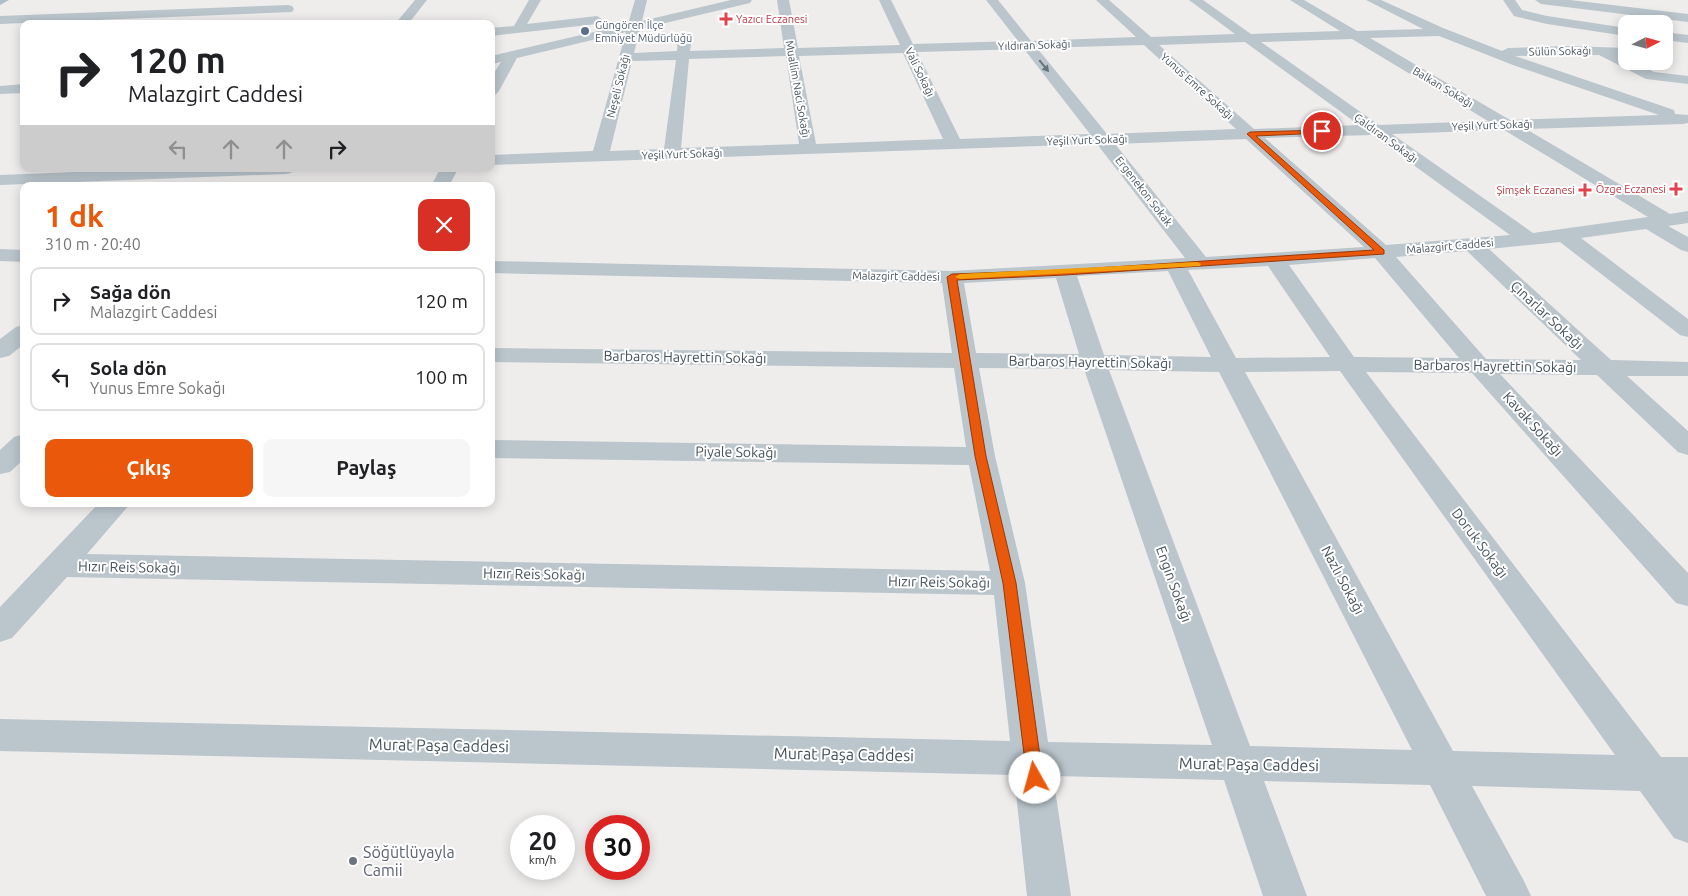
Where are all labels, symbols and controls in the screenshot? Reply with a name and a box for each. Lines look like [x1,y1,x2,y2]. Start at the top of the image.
marker: Yazıcı Eczanesi [720,13,732,25]
place label: Yazıcı Eczanesi [736,13,807,25]
north arrow [1618,15,1672,70]
map controls [1618,15,1673,70]
place label: Güngören İlçe Emniyet Müdürlüğü [595,19,692,44]
marker: Güngören İlçe Emniyet Müdürlüğü [579,25,591,37]
street label: Yıldıran Sokağı [998,38,1070,52]
icon: right [45,40,110,105]
text: 120 m [128,40,226,80]
street label: Muallim Naci Sokağı [784,40,812,138]
street label: Sülün Sokağı [1529,44,1591,58]
street label: Vali Sokağı [903,46,937,98]
street label: Yunus Emre Sokağı [1158,50,1236,122]
street label: Neşeli Sokağı [604,53,632,119]
one-way arrow [1039,59,1050,72]
street label: Balkan Sokağı [1411,64,1475,110]
text: Malazgirt Caddesi [128,81,303,106]
pin [1301,110,1343,152]
street label: Çaldıran Sokağı [1352,111,1420,165]
icon: arrive [1308,117,1336,145]
street label: Yeşil Yurt Sokağı [1452,118,1532,132]
street label: Yeşil Yurt Sokağı [1047,133,1127,147]
icon: left [164,135,192,163]
icon: ahead [217,135,245,163]
icon: ahead [270,135,298,163]
icon: right [323,135,351,163]
street label: Yeşil Yurt Sokağı [642,147,722,161]
street label: Ergenekon Sokak [1113,154,1175,228]
place label: Özge Eczanesi [1596,183,1666,195]
marker: Özge Eczanesi [1670,183,1682,195]
place label: Şimşek Eczanesi [1496,184,1575,196]
marker: Şimşek Eczanesi [1579,184,1591,196]
text: 1 dk [45,199,104,233]
button: close [418,199,470,251]
text: 310 m · 20:40 [45,235,141,253]
street label: Malazgirt Caddesi [1406,236,1494,256]
street label: Malazgirt Caddesi [852,269,940,283]
street label: Çınarlar Sokağı [1507,277,1587,353]
text: Sağa dön [90,281,171,303]
icon: right [47,287,75,315]
text: 120 m [415,290,468,312]
text: Malazgirt Caddesi [90,303,217,321]
street label: Barbaros Hayrettin Sokağı [603,348,767,366]
street label: Barbaros Hayrettin Sokağı [1008,353,1172,371]
text: Sola dön [90,357,167,379]
street label: Barbaros Hayrettin Sokağı [1413,357,1577,375]
icon: left [47,363,75,391]
text: 100 m [415,366,468,388]
text: Yunus Emre Sokağı [90,379,225,397]
street label: Kavak Sokağı [1500,388,1566,460]
button: Çıkış [45,439,253,497]
button: Paylaş [263,439,470,497]
street label: Piyale Sokağı [695,443,777,461]
street label: Doruk Sokağı [1449,505,1511,581]
street label: Nazlı Sokağı [1318,543,1368,617]
street label: Engin Sokağı [1153,544,1195,624]
street label: Hızır Reis Sokağı [78,558,180,576]
street label: Hızır Reis Sokağı [483,565,585,583]
street label: Hızır Reis Sokağı [888,573,990,591]
street label: Murat Paşa Caddesi [369,735,509,755]
street label: Murat Paşa Caddesi [774,744,914,764]
position arrow [1008,751,1060,803]
street label: Murat Paşa Caddesi [1179,754,1319,774]
speed limit sign: 30 [585,815,650,880]
text: 20 [528,827,557,855]
place label: Söğütlüyayla Camii [363,843,455,879]
text: km/h [529,853,556,866]
marker: Söğütlüyayla Camii [347,855,359,867]

